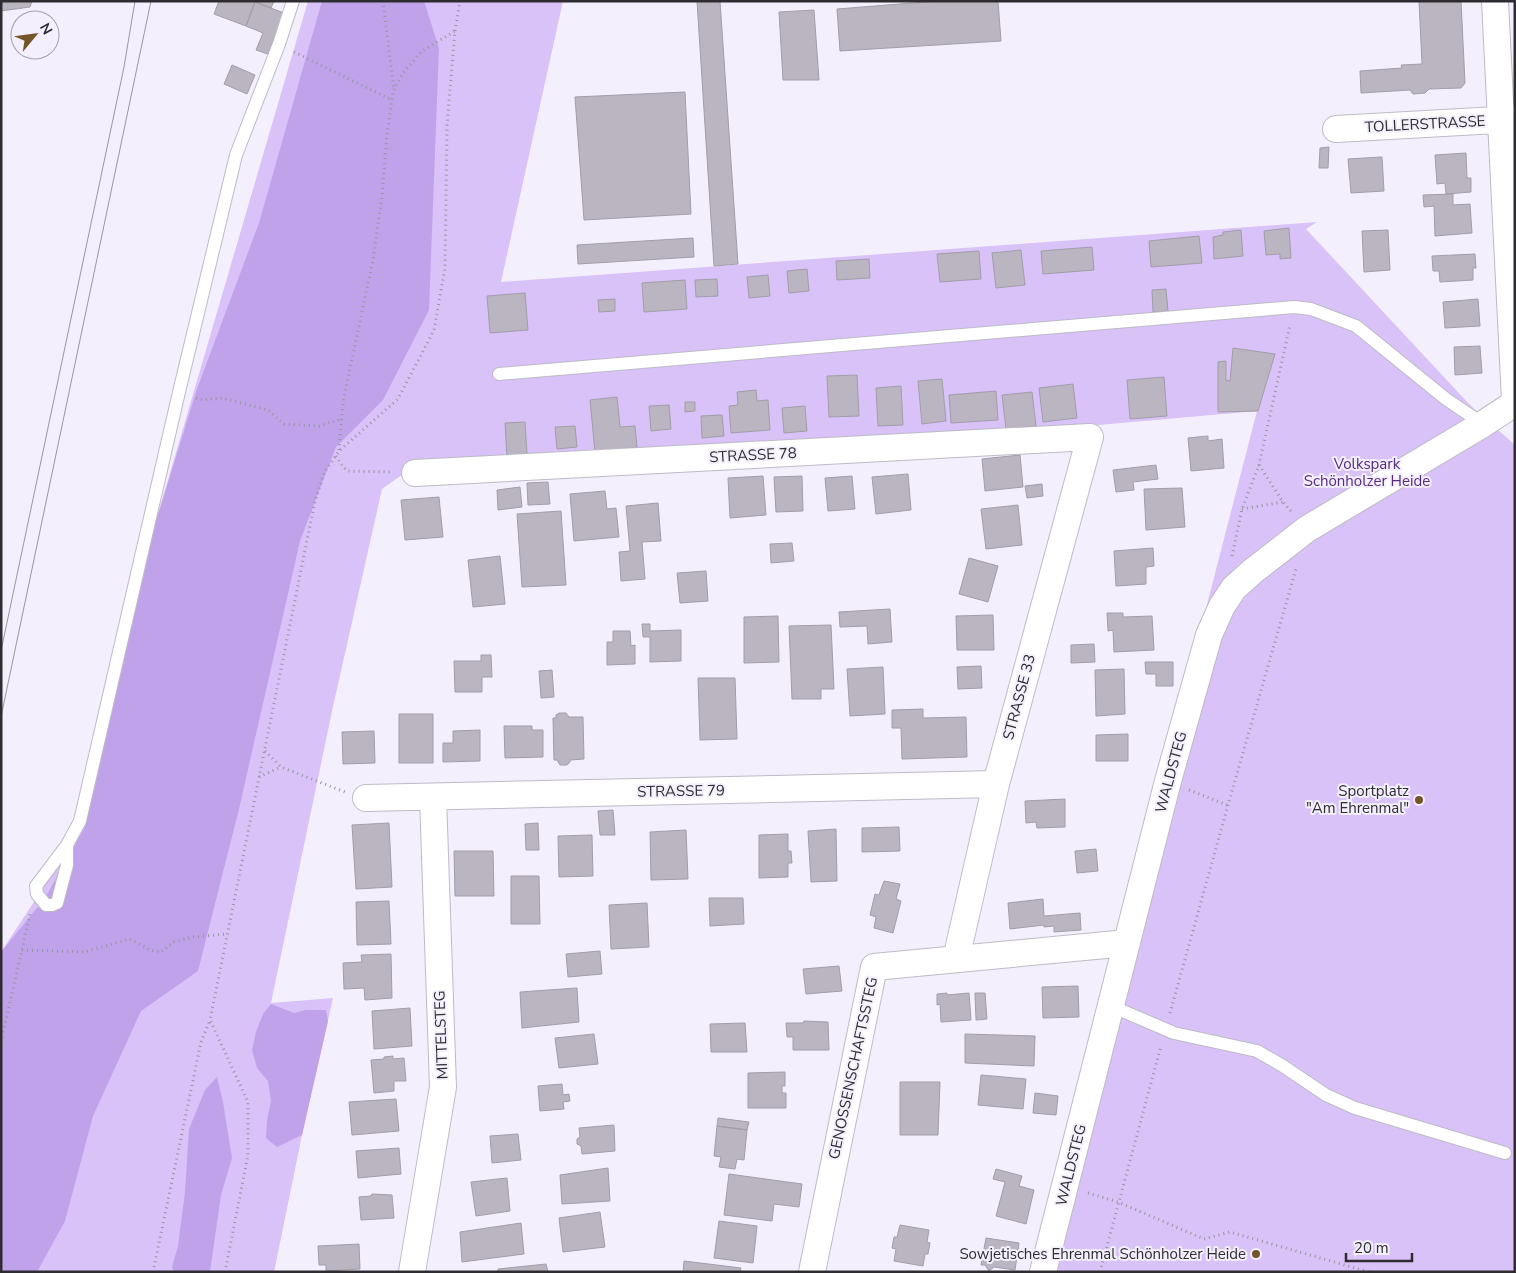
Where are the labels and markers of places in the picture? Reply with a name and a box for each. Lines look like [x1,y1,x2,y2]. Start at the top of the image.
place label: Sportplatz "Am Ehrenmal" [1306,781,1409,818]
marker: Sportplatz "Am Ehrenmal" [1413,794,1425,806]
place label: Sowjetisches Ehrenmal Schönholzer Heide [959,1244,1246,1264]
marker: Sowjetisches Ehrenmal Schönholzer Heide [1250,1248,1262,1260]

